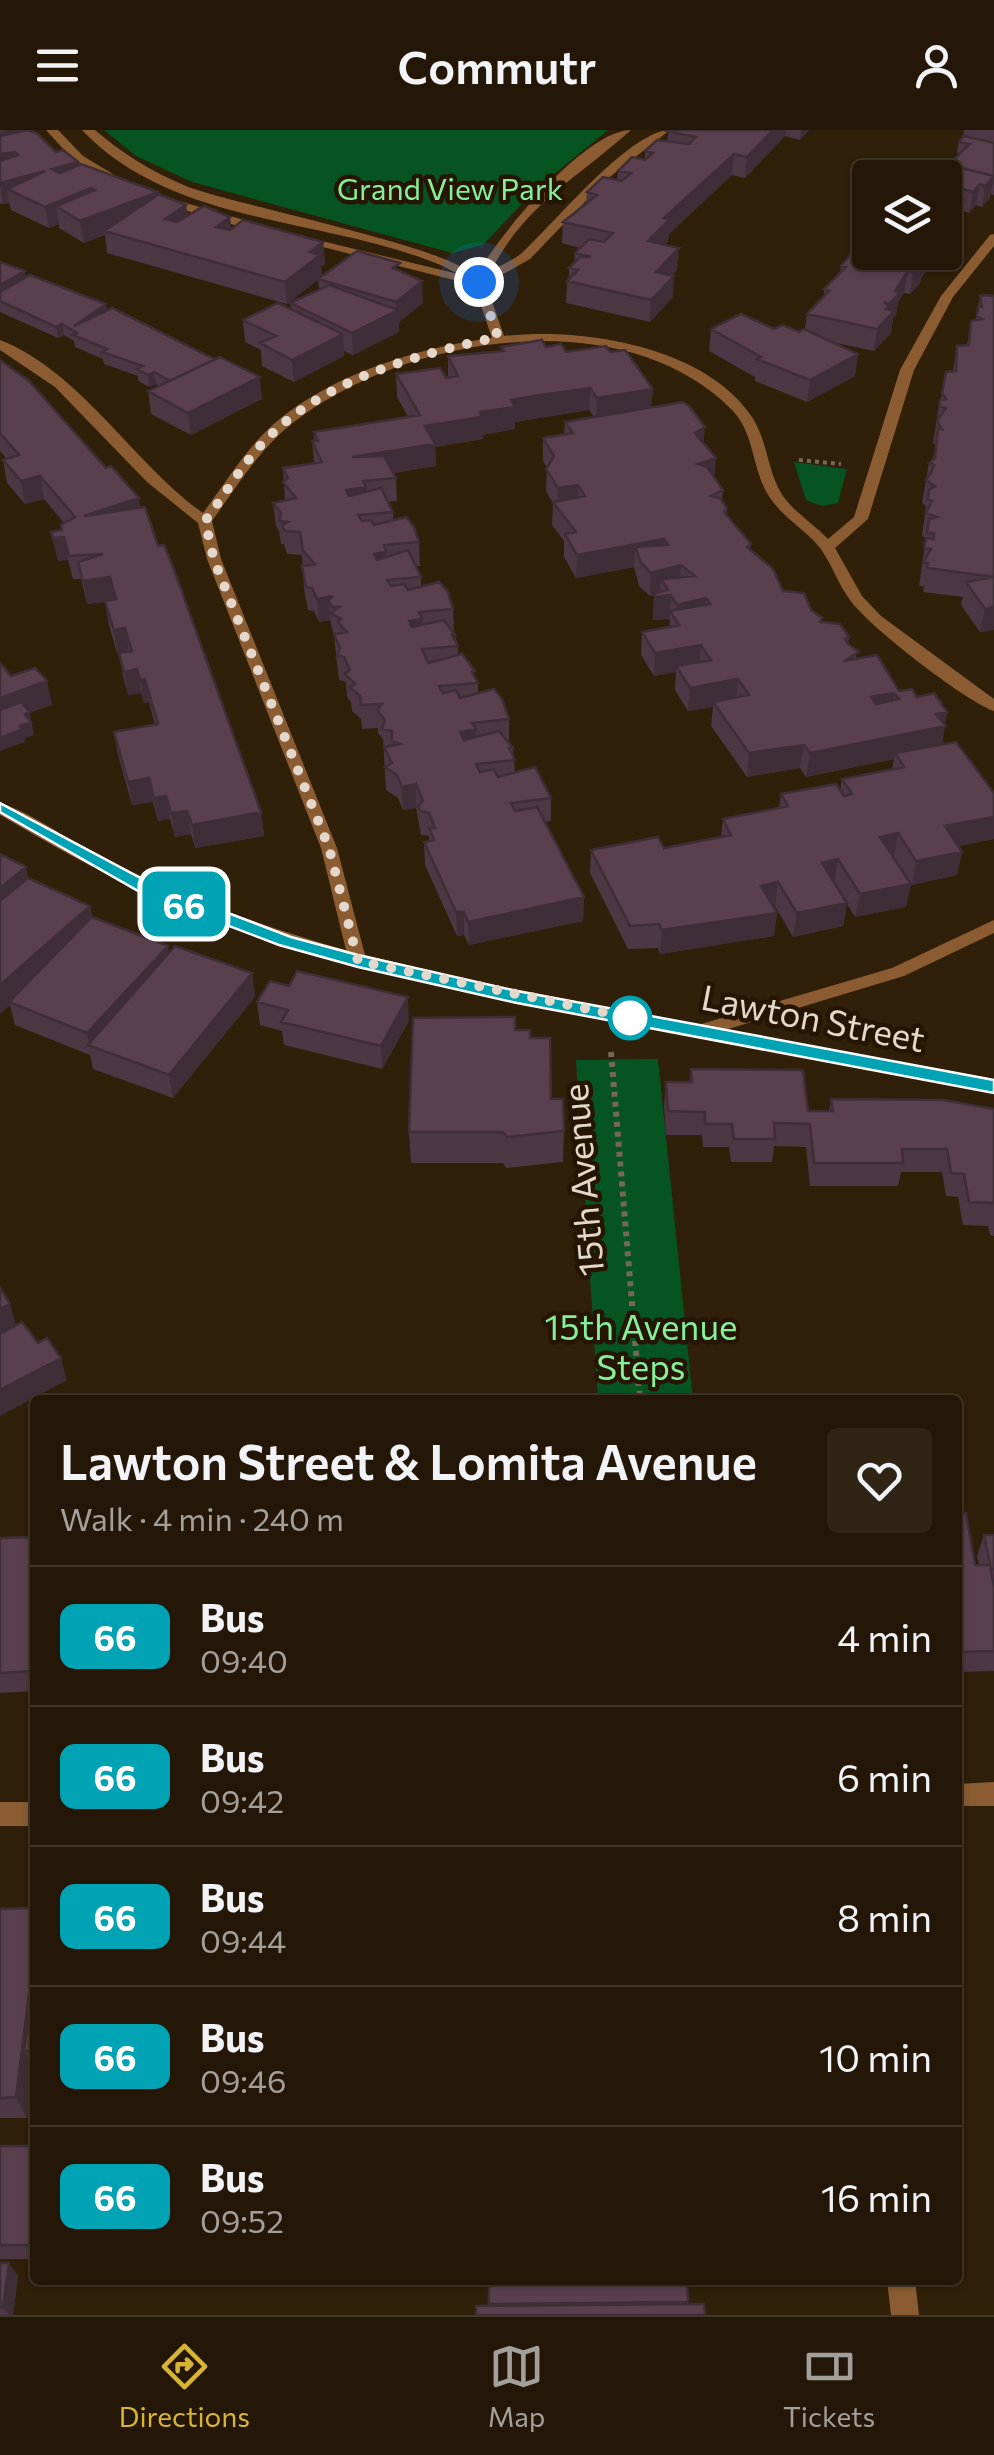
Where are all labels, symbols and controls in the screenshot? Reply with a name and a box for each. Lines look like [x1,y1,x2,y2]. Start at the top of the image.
icon: menu [30,38,85,93]
text: Commutr [398,38,596,93]
icon: person [909,38,964,93]
map controls [852,160,962,270]
button: layers [852,160,962,270]
park label: Grand View Park [337,169,563,206]
your location [454,257,504,307]
line badge: 66 [139,872,229,936]
text: 66 [162,883,206,926]
street label: Lawton Street [698,974,929,1059]
unlabelled marker [609,997,651,1039]
street label: 15th Avenue [552,1082,611,1278]
park label: 15th Avenue Steps [545,1304,737,1387]
button: heart [827,1428,932,1533]
text: Lawton Street & Lomita Avenue [60,1431,757,1490]
text: Walk · 4 min · 240 m [60,1498,344,1538]
text: Bus [200,1593,265,1640]
text: 4 min [837,1613,932,1660]
text: 66 [93,1615,137,1658]
text: 09:40 [200,1640,288,1680]
text: Bus [200,1733,265,1780]
text: 6 min [837,1753,932,1800]
text: 66 [93,1755,137,1798]
text: 09:42 [200,1780,284,1820]
text: Bus [200,1873,265,1920]
text: 8 min [837,1893,932,1940]
text: 66 [93,1895,137,1938]
text: 09:44 [200,1920,286,1960]
text: Bus [200,2013,265,2060]
text: 10 min [819,2033,932,2080]
text: 66 [93,2035,137,2078]
text: 09:46 [200,2060,286,2100]
text: Bus [200,2153,265,2200]
text: 16 min [821,2173,932,2220]
text: 66 [93,2175,137,2218]
text: 09:52 [200,2200,284,2240]
tab: Directions [119,2339,250,2433]
tab: Map [488,2339,545,2433]
tab: Tickets [783,2339,875,2433]

